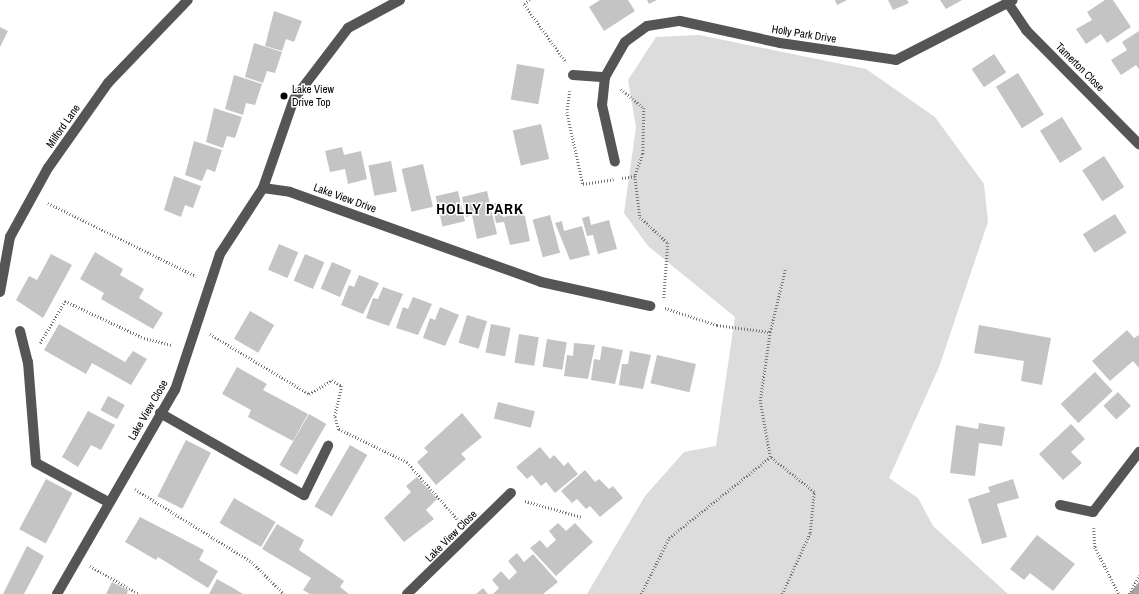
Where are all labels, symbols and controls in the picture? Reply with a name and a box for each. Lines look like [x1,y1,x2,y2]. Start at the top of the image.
street label: Holly Park Drive [771,22,837,46]
street label: Tamerton Close [1053,40,1107,94]
place label: Lake View Drive Top [292,83,334,109]
marker: Lake View Drive Top [279,91,289,101]
street label: Milford Lane [43,102,83,150]
street label: Lake View Drive [312,181,378,215]
district label: HOLLY PARK [436,200,524,218]
street label: Lake View Close [125,377,171,443]
street label: Lake View Close [422,507,480,565]

